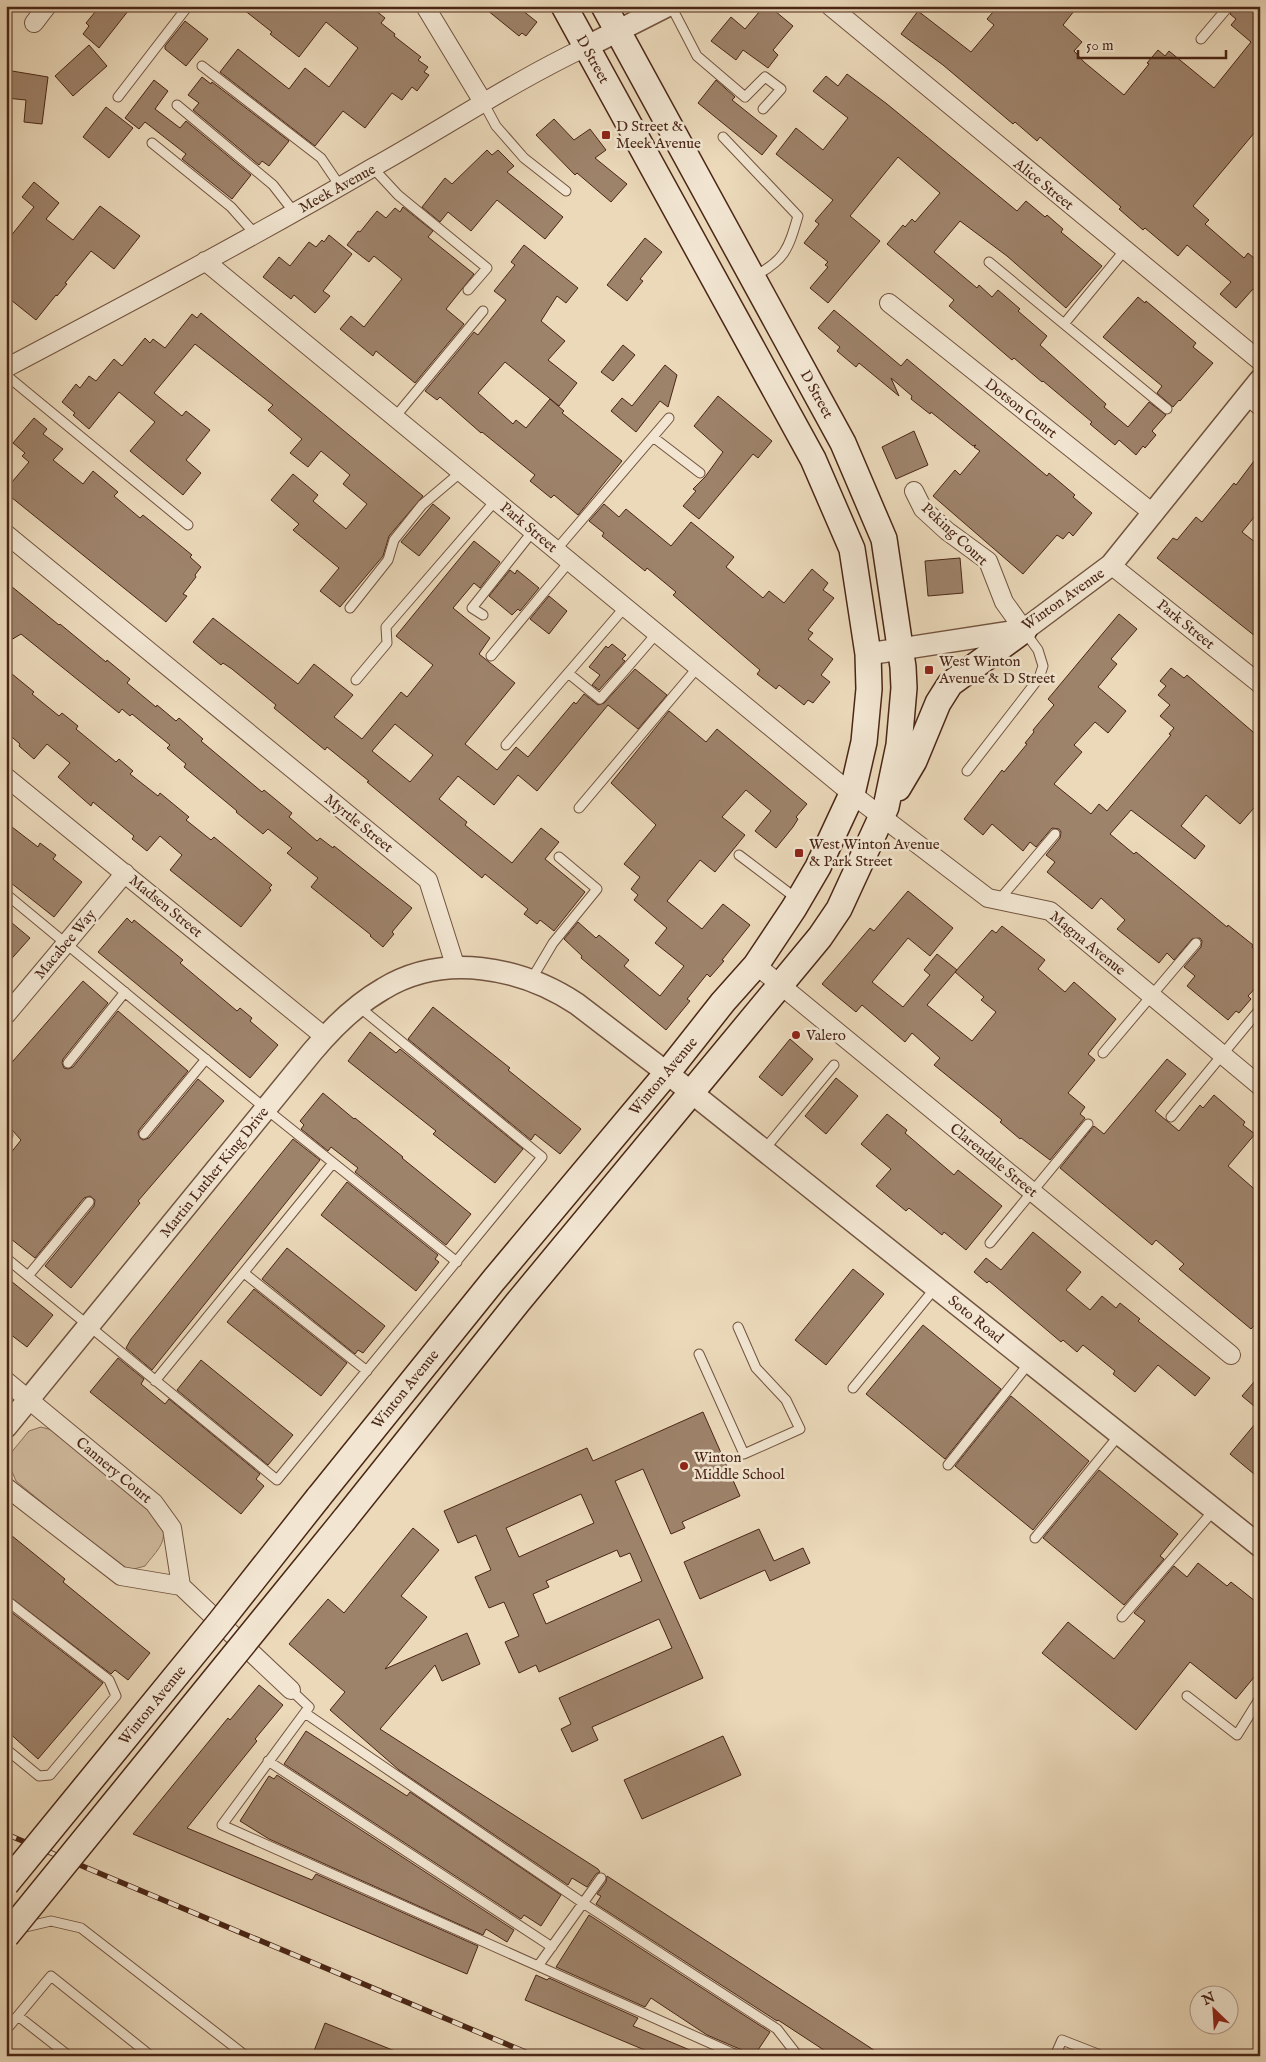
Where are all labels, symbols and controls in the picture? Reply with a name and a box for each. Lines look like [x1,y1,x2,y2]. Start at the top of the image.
scale bar [1078,28,1226,60]
street label: D Street [572,32,614,87]
text: 50 m [1086,36,1114,55]
place label: D Street & Meek Avenue [616,117,701,153]
marker: D Street & Meek Avenue [600,129,612,141]
street label: Alice Street [1009,154,1078,214]
street label: Meek Avenue [296,159,379,217]
street label: D Street [796,367,838,422]
street label: Dotson Court [981,374,1061,443]
street label: Park Street [496,498,561,557]
street label: Peking Court [917,499,992,570]
street label: Winton Avenue [1018,564,1108,635]
street label: Park Street [1153,595,1219,654]
place label: West Winton Avenue & D Street [938,652,1055,688]
marker: West Winton Avenue & D Street [923,664,935,676]
street label: Myrtle Street [320,790,397,857]
place label: West Winton Avenue & Park Street [809,835,940,871]
marker: West Winton Avenue & Park Street [793,847,805,859]
street label: Madsen Street [125,871,206,942]
street label: Macabee Way [31,905,101,983]
street label: Magna Avenue [1046,907,1130,980]
place label: Valero [805,1026,846,1045]
marker: Valero [790,1029,802,1041]
street label: Winton Avenue [625,1033,702,1119]
street label: Martin Luther King Drive [156,1103,273,1242]
street label: Clarendale Street [946,1119,1041,1202]
street label: Soto Road [944,1291,1008,1348]
street label: Winton Avenue [368,1346,443,1433]
street label: Cannery Court [72,1433,156,1508]
place label: Winton Middle School [694,1448,785,1484]
marker: Winton Middle School [678,1460,690,1472]
street label: Winton Avenue [115,1662,190,1749]
north arrow [1188,1984,1238,2034]
text: N [1199,1988,1218,2010]

